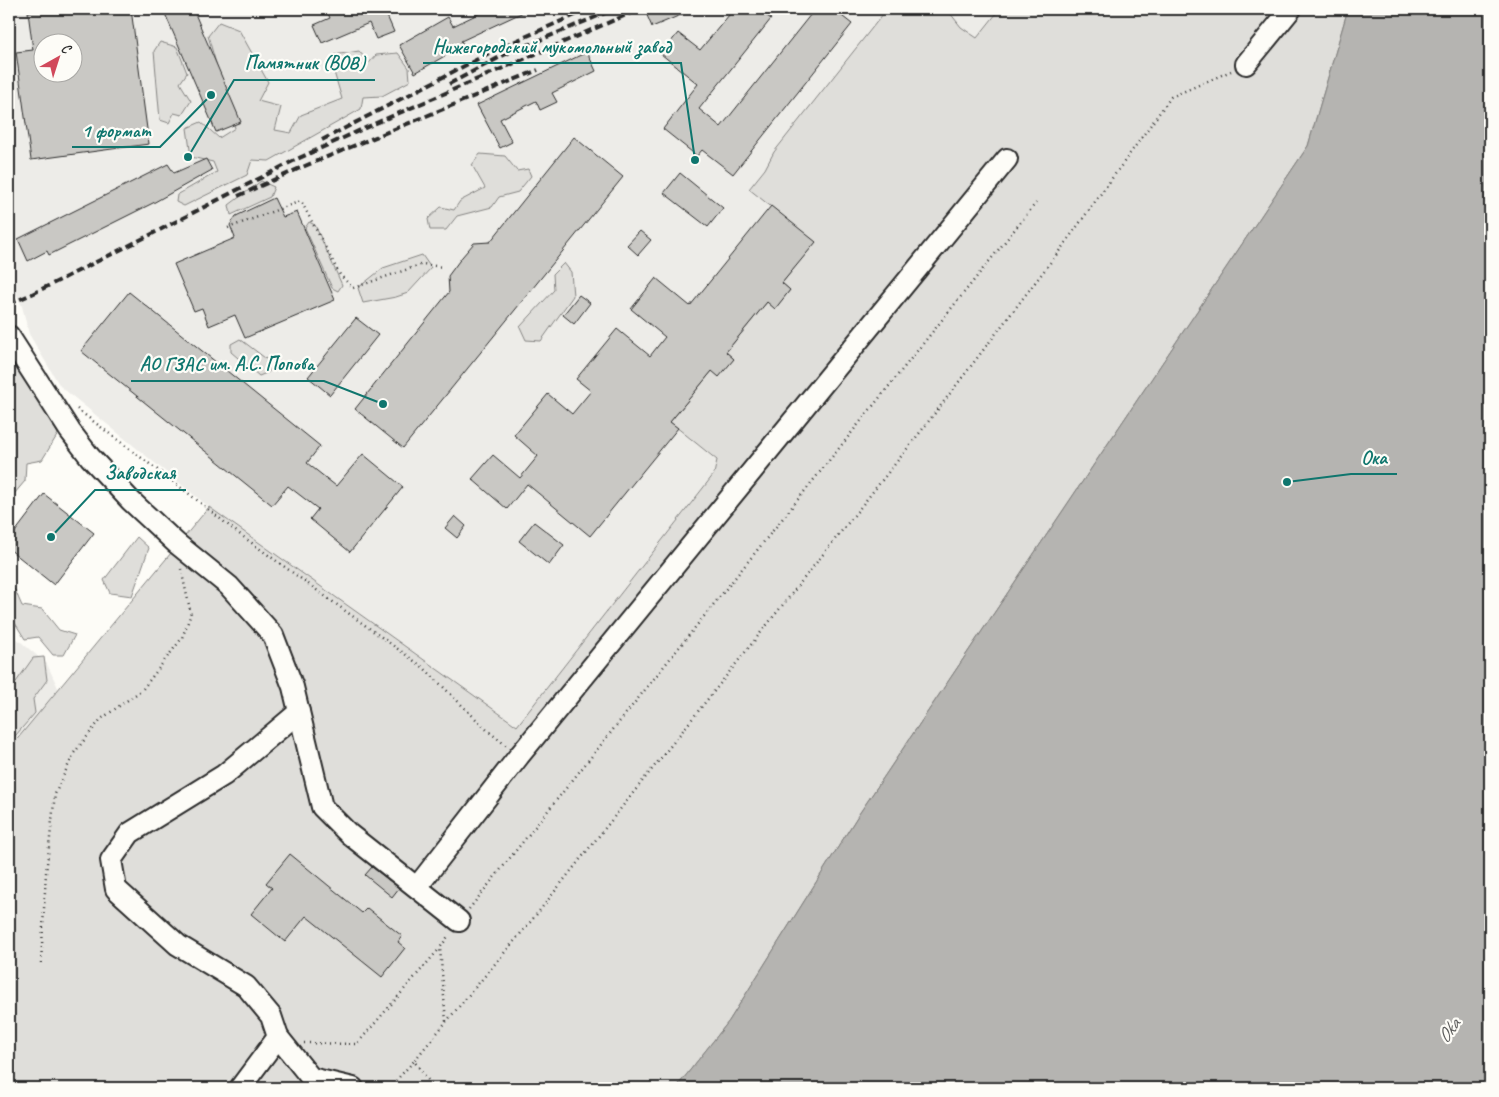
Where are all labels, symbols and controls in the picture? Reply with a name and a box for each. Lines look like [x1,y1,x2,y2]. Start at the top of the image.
callout: Нижегородский мукомольный завод [423,29,681,63]
north arrow [32,32,82,82]
text: Нижегородский мукомольный завод [433,35,673,60]
text: С [58,40,76,58]
callout: Памятник (ВОВ) [234,46,375,80]
text: Памятник (ВОВ) [245,51,367,75]
callout: 1 формат [72,113,160,147]
text: 1 формат [82,119,152,143]
callout: АО ГЗАС им. А.С. Попова [131,347,324,381]
text: АО ГЗАС им. А.С. Попова [140,352,316,376]
callout: Ока [1351,440,1397,474]
text: Ока [1361,446,1388,470]
callout: Заводская [95,456,186,490]
text: Заводская [105,461,176,485]
water label: Oka [1432,1012,1467,1048]

